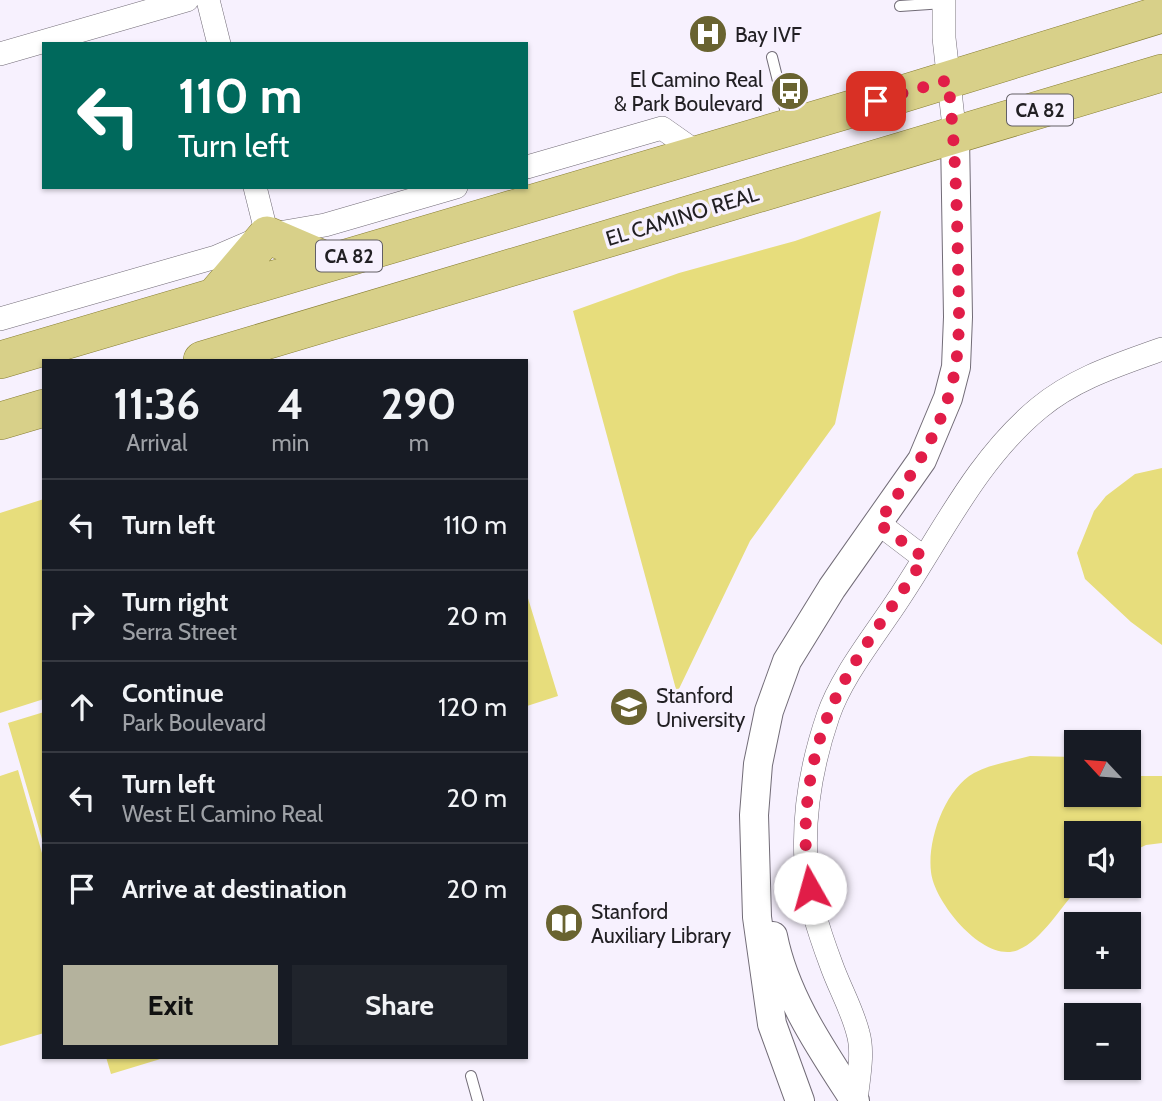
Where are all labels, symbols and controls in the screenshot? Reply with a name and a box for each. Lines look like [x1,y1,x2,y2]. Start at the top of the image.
hospital icon: Bay IVF [687,13,729,55]
place label: Bay IVF [735,22,802,47]
text: 110 m [178,66,302,125]
place label: El Camino Real & Park Boulevard [614,67,763,116]
icon: left [63,70,154,161]
bus stop icon: El Camino Real & Park Boulevard [769,70,811,112]
pin [846,71,906,131]
icon: arrive [857,82,895,120]
road number: CA 82 [1007,94,1073,125]
text: Turn left [178,126,289,165]
street label: EL CAMINO REAL [603,181,762,251]
road number: CA 82 [316,240,382,272]
text: 11:36 [114,378,200,430]
text: 4 [277,378,304,430]
text: 290 [381,378,456,430]
text: Arrival [126,429,187,457]
text: min [272,429,309,457]
text: m [409,429,429,457]
icon: left [63,506,101,544]
text: Turn left [122,509,215,541]
text: 110 m [443,509,507,541]
text: Turn right [122,586,228,618]
icon: right [63,597,101,635]
text: 20 m [447,600,507,632]
text: Serra Street [122,618,237,646]
text: Continue [122,677,224,709]
place label: Stanford University [656,683,746,732]
school or university icon: Stanford University [608,686,650,728]
icon: ahead [63,688,101,726]
text: 120 m [438,691,507,723]
text: Park Boulevard [122,709,266,737]
north arrow [1064,730,1141,807]
map controls [1064,730,1141,1080]
text: Turn left [122,768,215,800]
icon: left [63,779,101,817]
text: 20 m [447,782,507,814]
text: West El Camino Real [122,800,323,828]
button: sound [1064,821,1141,898]
position arrow [773,851,847,925]
icon: arrive [63,870,101,908]
text: Arrive at destination [122,873,347,905]
text: 20 m [447,873,507,905]
place label: Stanford Auxiliary Library [591,899,731,948]
library icon: Stanford Auxiliary Library [543,902,585,944]
button: + [1064,912,1141,989]
button: Exit [63,965,278,1045]
button: Share [292,965,507,1045]
button: − [1064,1003,1141,1080]

